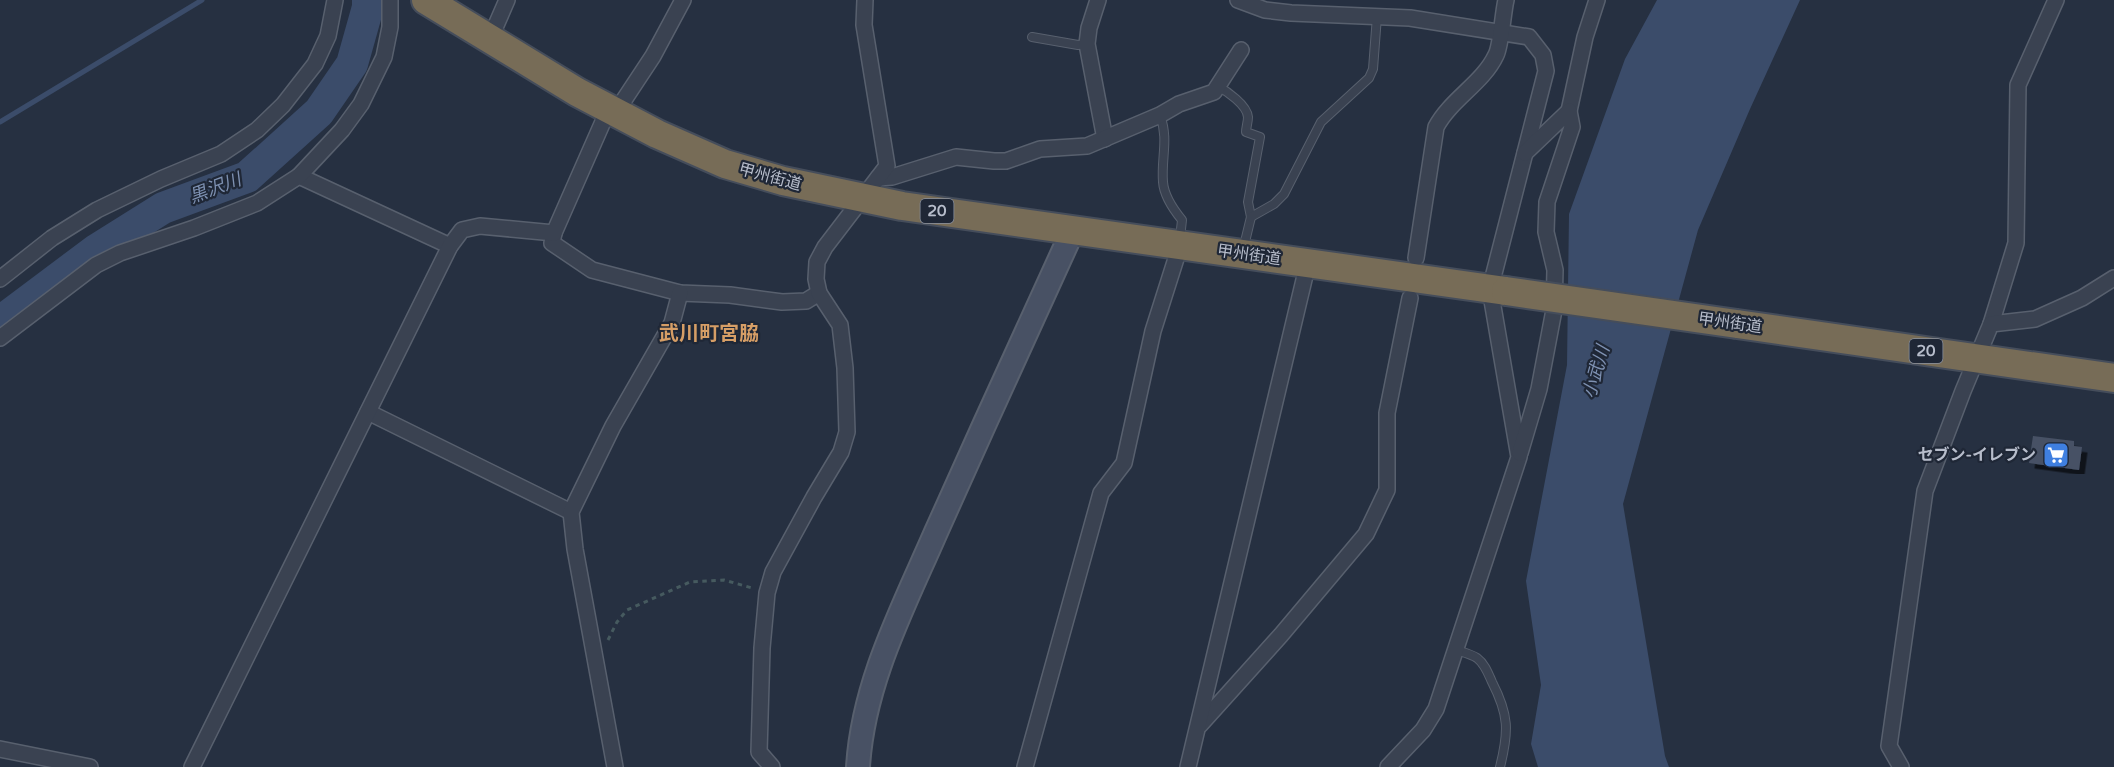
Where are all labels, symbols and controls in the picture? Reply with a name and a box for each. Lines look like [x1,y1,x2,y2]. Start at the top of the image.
street label: 甲州街道 [736,159,804,195]
water label: 黒沢川 [186,167,246,208]
road number: 20 [920,199,954,223]
street label: 甲州街道 [1216,241,1282,269]
street label: 甲州街道 [1697,309,1763,337]
district label: 武川町宮脇 [659,322,759,346]
road number: 20 [1910,339,1942,363]
water label: 小武川 [1578,341,1615,401]
supermarket icon: セブン-イレブン [2041,440,2071,470]
place label: セブン-イレブン [1917,445,2036,465]

